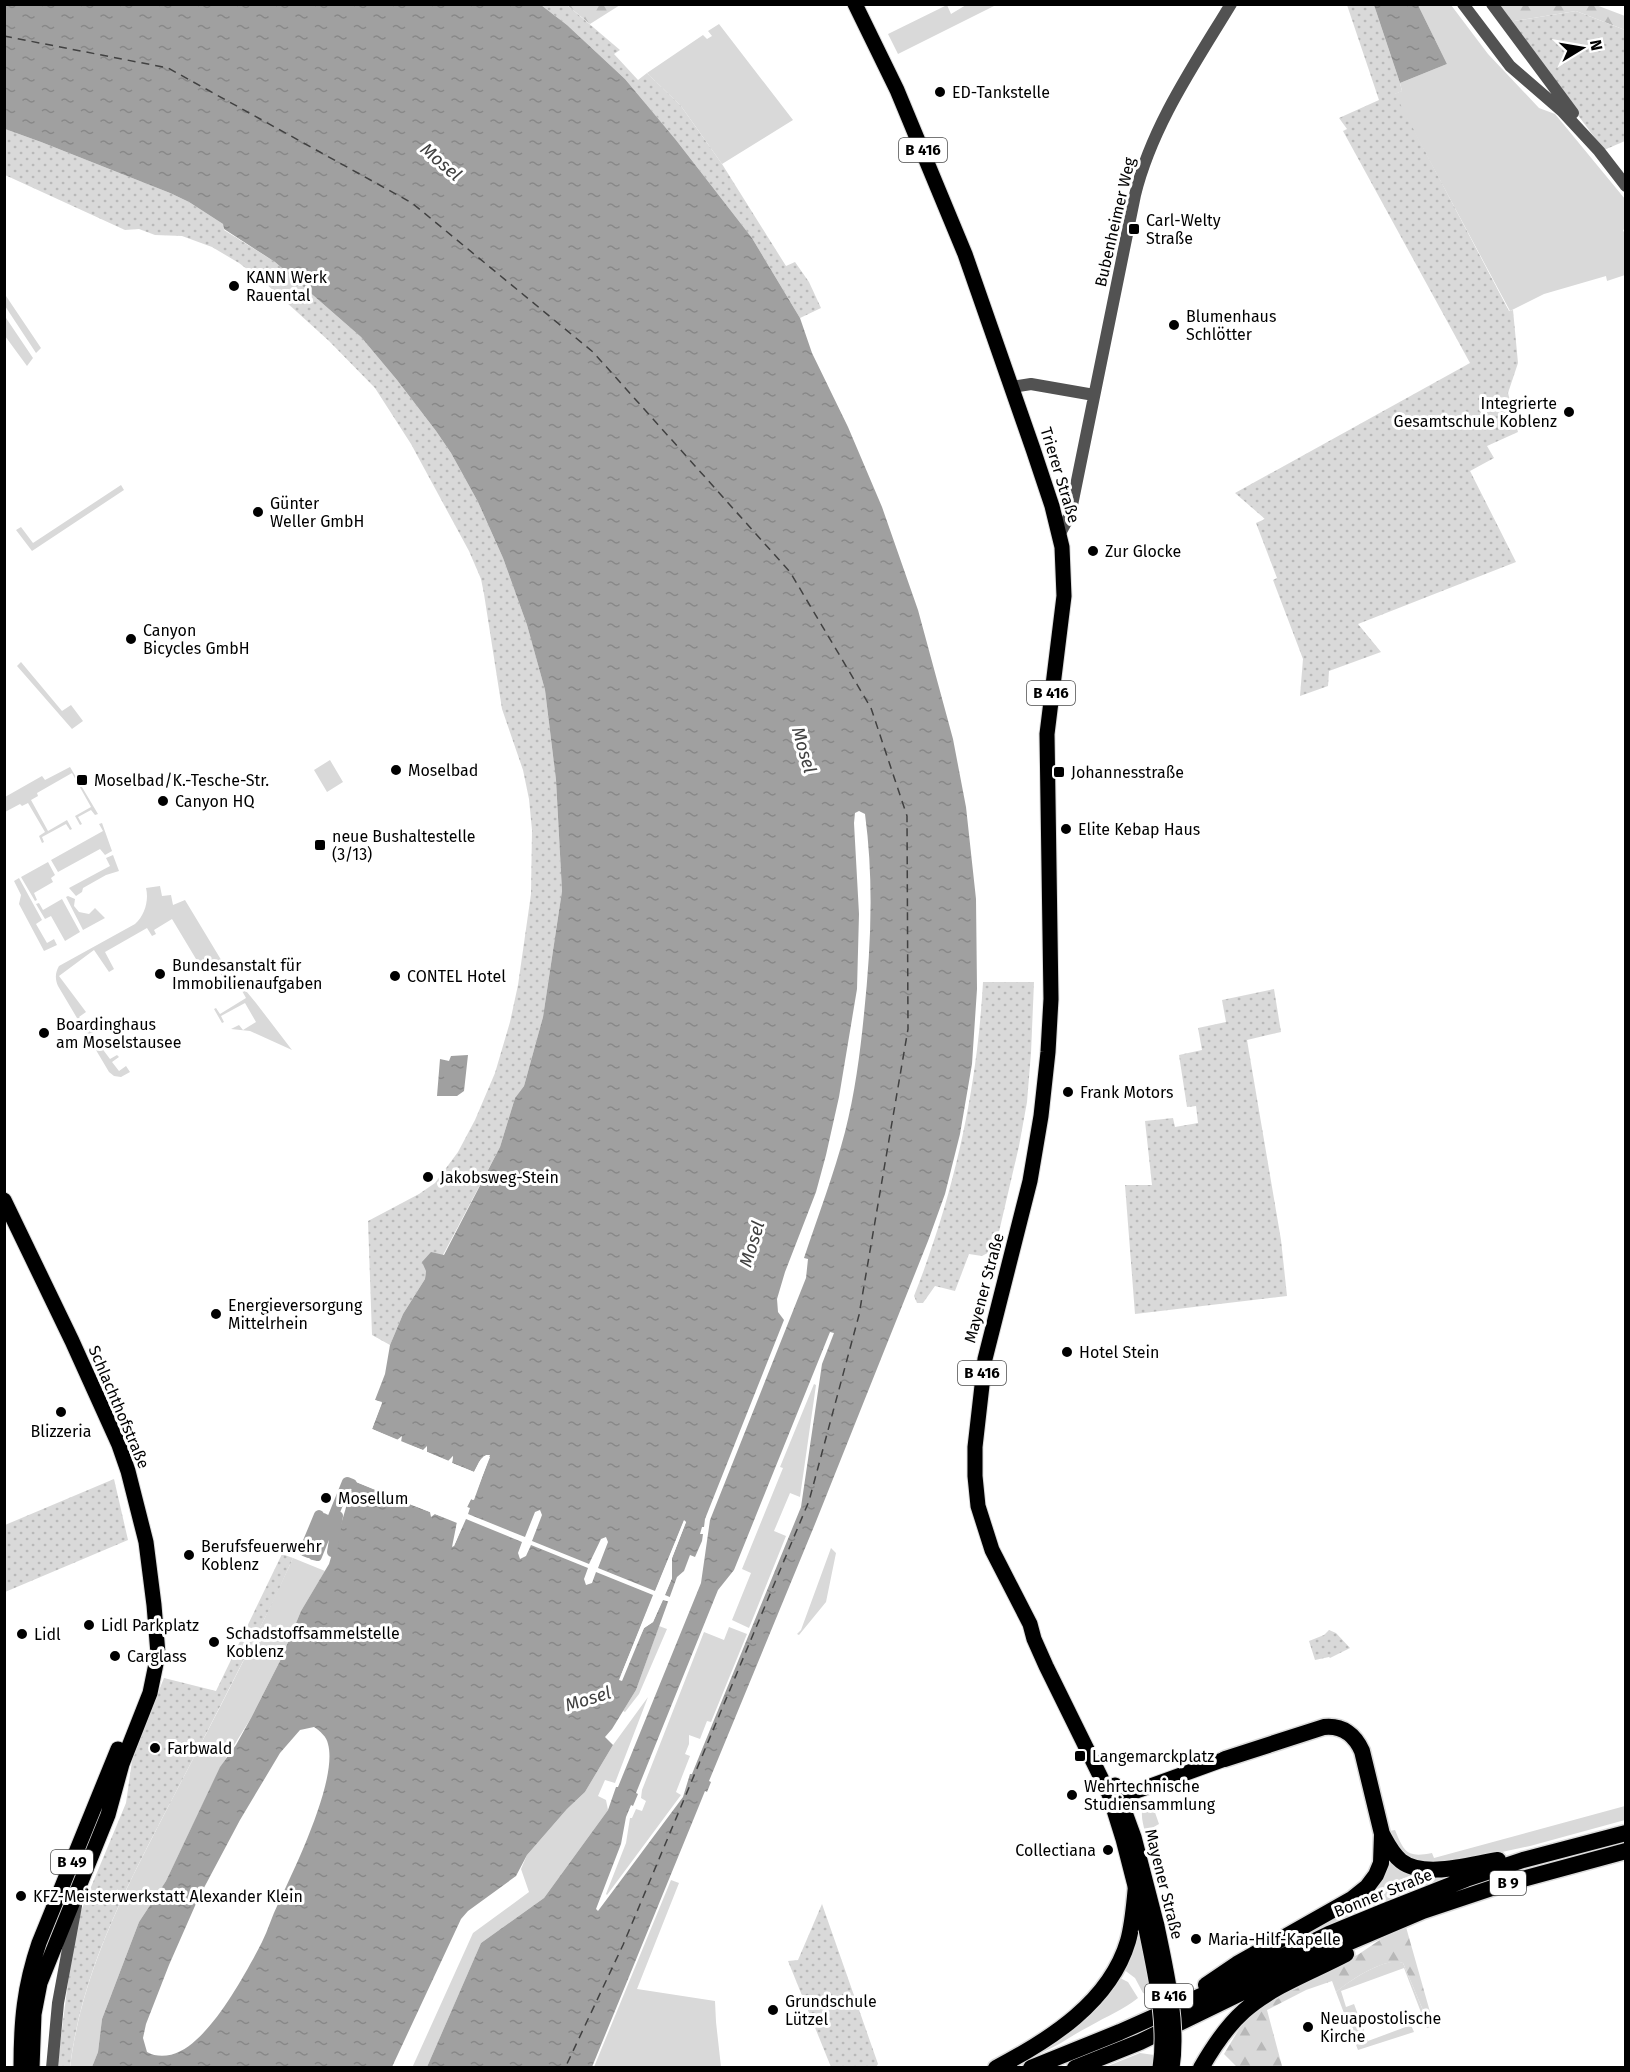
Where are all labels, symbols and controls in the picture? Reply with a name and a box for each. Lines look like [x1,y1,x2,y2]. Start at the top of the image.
north arrow [1552,18,1612,78]
text: N [1586,38,1607,52]
place label: ED-Tankstelle [952,83,1050,102]
marker: ED-Tankstelle [933,85,947,99]
water label: Mosel [416,138,466,186]
road number: B 416 [899,138,947,162]
street label: Bubenheimer Weg [1091,155,1139,289]
place label: Carl-Welty Straße [1146,211,1221,248]
marker: Carl-Welty Straße [1127,222,1141,236]
place label: KANN Werk Rauental [246,268,328,305]
marker: KANN Werk Rauental [227,279,241,293]
place label: Blumenhaus Schlötter [1186,307,1276,344]
marker: Blumenhaus Schlötter [1167,318,1181,332]
place label: Integrierte Gesamtschule Koblenz [1394,394,1557,431]
marker: Integrierte Gesamtschule Koblenz [1562,405,1576,419]
street label: Trierer Straße [1036,425,1084,525]
place label: Günter Weller GmbH [270,494,364,531]
marker: Günter Weller GmbH [251,505,265,519]
place label: Zur Glocke [1105,542,1181,561]
marker: Zur Glocke [1086,544,1100,558]
place label: Canyon Bicycles GmbH [143,621,250,658]
marker: Canyon Bicycles GmbH [124,632,138,646]
road number: B 416 [1027,681,1075,705]
water label: Mosel [787,724,821,776]
place label: Moselbad [408,761,478,780]
marker: Moselbad [389,763,403,777]
place label: Johannesstraße [1071,763,1184,782]
marker: Johannesstraße [1052,765,1066,779]
place label: Moselbad/K.-Tesche-Str. [94,771,269,790]
marker: Moselbad/K.-Tesche-Str. [75,773,89,787]
place label: Canyon HQ [175,792,254,811]
marker: Canyon HQ [156,794,170,808]
place label: Elite Kebap Haus [1078,820,1200,839]
marker: Elite Kebap Haus [1059,822,1073,836]
place label: neue Bushaltestelle (3/13) [332,827,476,864]
marker: neue Bushaltestelle (3/13) [313,838,327,852]
place label: Bundesanstalt für Immobilienaufgaben [172,956,323,993]
marker: Bundesanstalt für Immobilienaufgaben [153,967,167,981]
place label: CONTEL Hotel [407,967,506,986]
marker: CONTEL Hotel [388,969,402,983]
place label: Boardinghaus am Moselstausee [56,1015,181,1052]
marker: Boardinghaus am Moselstausee [37,1026,51,1040]
place label: Frank Motors [1080,1083,1174,1102]
marker: Frank Motors [1061,1085,1075,1099]
place label: Jakobsweg-Stein [440,1168,559,1187]
marker: Jakobsweg-Stein [421,1170,435,1184]
water label: Mosel [735,1218,769,1270]
street label: Mayener Straße [960,1231,1008,1345]
place label: Energieversorgung Mittelrhein [228,1296,363,1333]
marker: Energieversorgung Mittelrhein [209,1307,223,1321]
street label: Schlachthofstraße [85,1343,153,1471]
place label: Hotel Stein [1079,1343,1159,1362]
marker: Hotel Stein [1060,1345,1074,1359]
road number: B 416 [958,1361,1006,1385]
marker: Blizzeria [54,1405,68,1419]
place label: Blizzeria [31,1422,91,1441]
place label: Mosellum [338,1489,408,1508]
marker: Mosellum [319,1491,333,1505]
place label: Berufsfeuerwehr Koblenz [201,1537,322,1574]
marker: Berufsfeuerwehr Koblenz [182,1548,196,1562]
place label: Lidl Parkplatz [101,1616,199,1635]
marker: Lidl Parkplatz [82,1618,96,1632]
place label: Schadstoffsammelstelle Koblenz [226,1624,400,1661]
place label: Lidl [34,1625,61,1644]
marker: Lidl [15,1627,29,1641]
marker: Schadstoffsammelstelle Koblenz [207,1635,221,1649]
place label: Carglass [127,1647,187,1666]
marker: Carglass [108,1649,122,1663]
water label: Mosel [562,1682,614,1716]
place label: Farbwald [167,1739,232,1758]
marker: Farbwald [148,1741,162,1755]
place label: Langemarckplatz [1092,1747,1214,1766]
marker: Langemarckplatz [1073,1749,1087,1763]
place label: Wehrtechnische Studiensammlung [1084,1777,1216,1814]
marker: Wehrtechnische Studiensammlung [1065,1788,1079,1802]
street label: Mayener Straße [1141,1827,1187,1941]
place label: Collectiana [1015,1841,1096,1860]
marker: Collectiana [1101,1843,1115,1857]
road number: B 49 [51,1850,93,1874]
street label: Bonner Straße [1331,1865,1435,1921]
road number: B 9 [1490,1871,1526,1895]
place label: KFZ-Meisterwerkstatt Alexander Klein [33,1887,303,1906]
marker: KFZ-Meisterwerkstatt Alexander Klein [14,1889,28,1903]
place label: Maria-Hilf-Kapelle [1208,1930,1341,1949]
marker: Maria-Hilf-Kapelle [1189,1932,1203,1946]
road number: B 416 [1145,1984,1193,2008]
place label: Grundschule Lützel [785,1992,877,2029]
marker: Grundschule Lützel [766,2003,780,2017]
place label: Neuapostolische Kirche [1320,2009,1441,2046]
marker: Neuapostolische Kirche [1301,2020,1315,2034]

